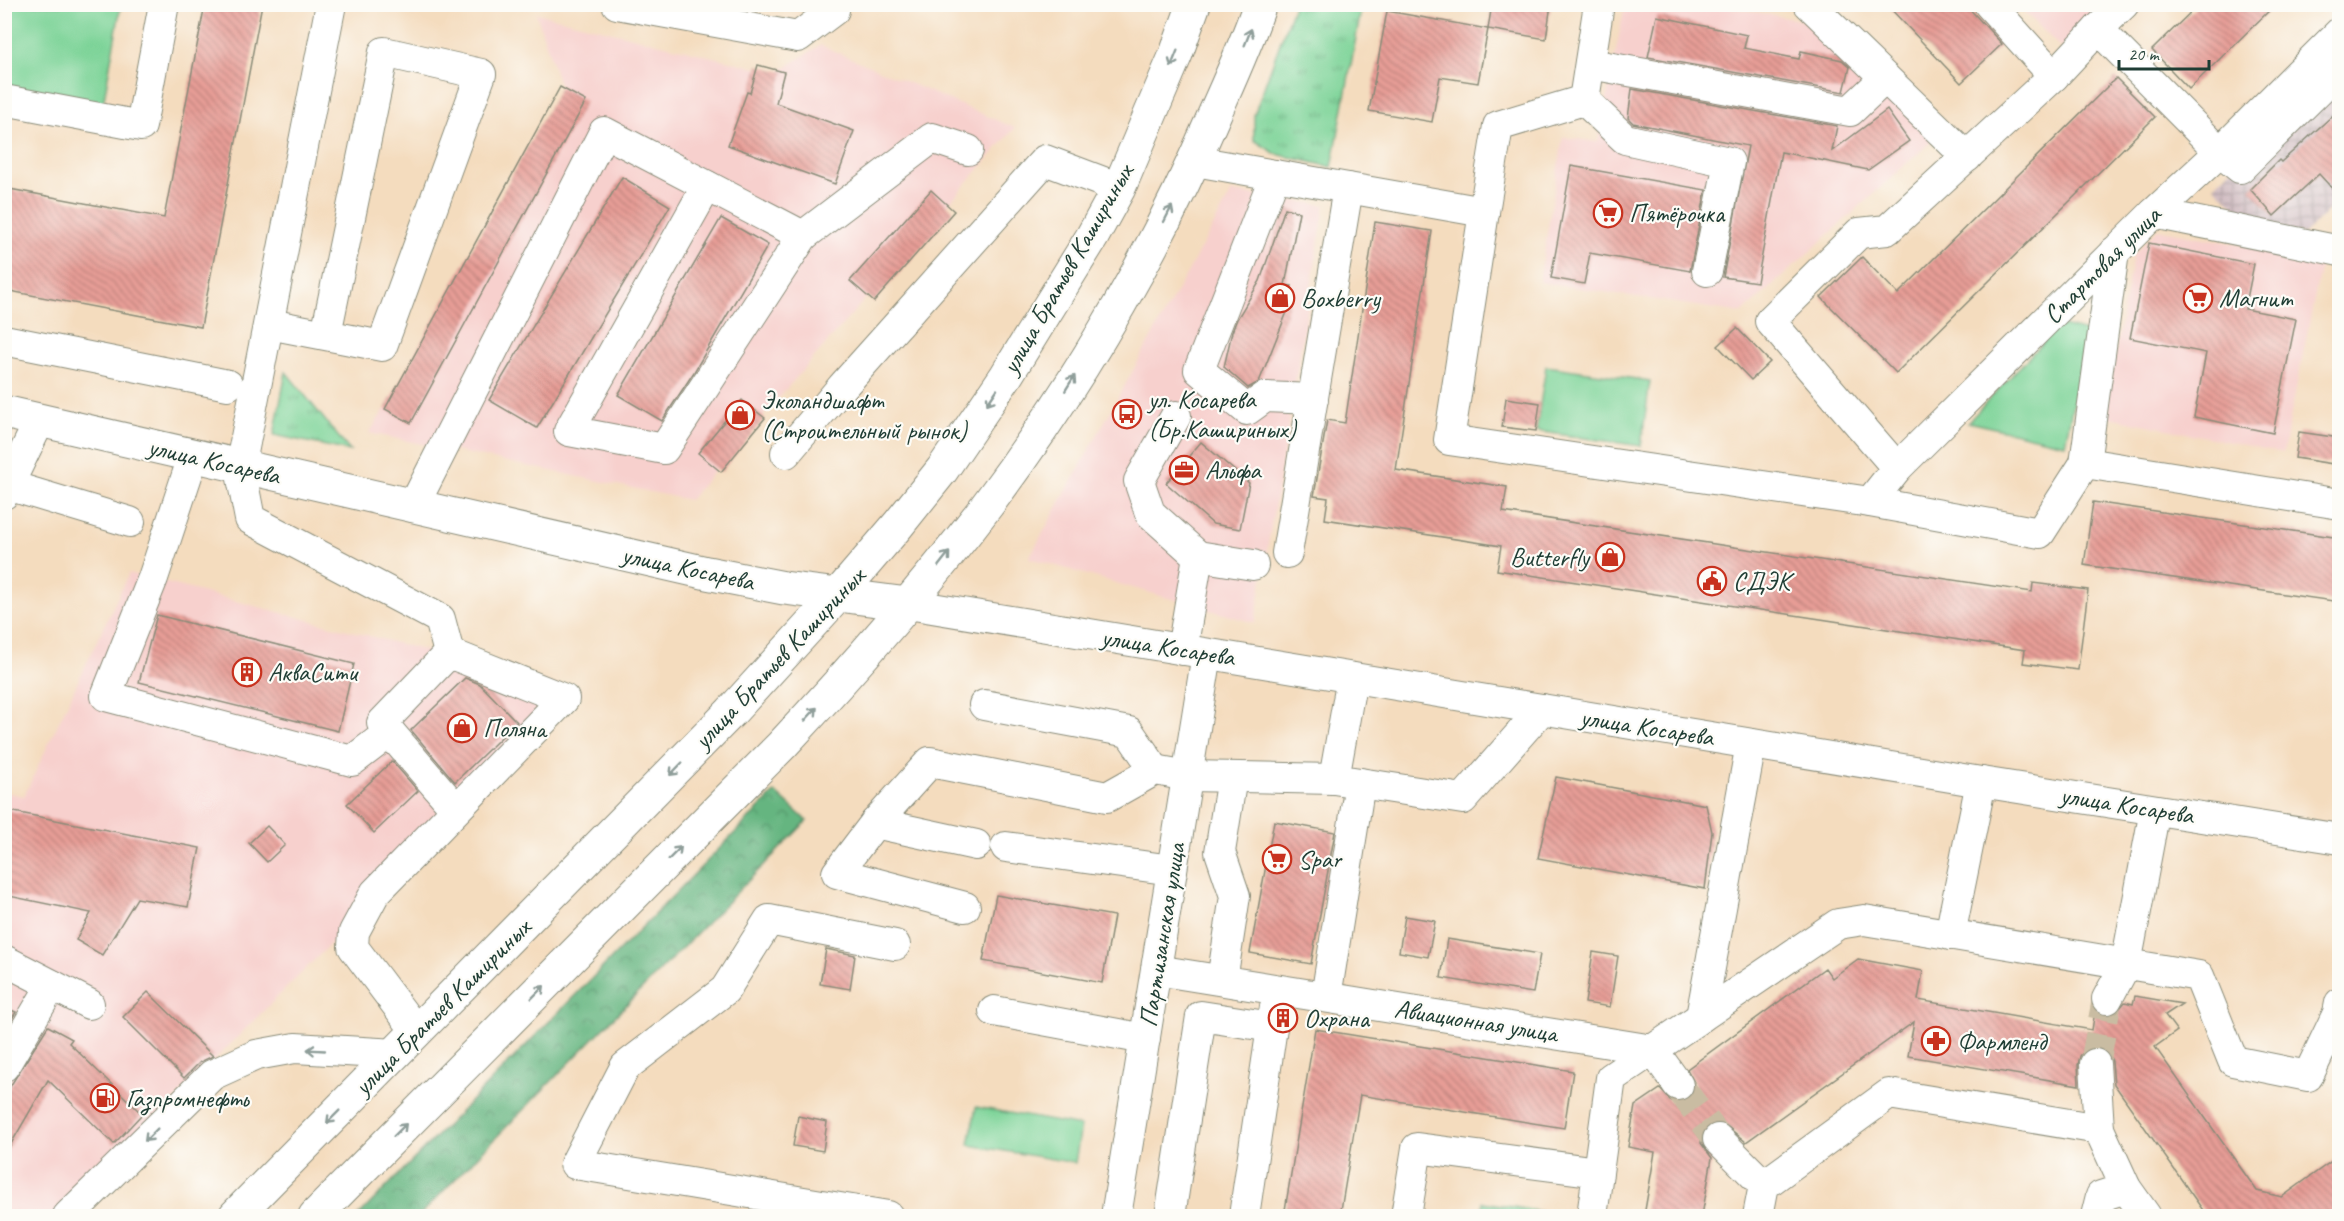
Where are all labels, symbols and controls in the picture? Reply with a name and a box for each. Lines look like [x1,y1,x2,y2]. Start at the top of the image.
one-way arrow [1243,28,1254,47]
scale bar [2119,33,2209,71]
text: 20 m [2128,43,2161,65]
one-way arrow [1168,49,1179,68]
street label: улица Братьев Кашириных [992,156,1142,382]
supermarket icon: Пятёрочка [1592,197,1624,229]
place label: Пятёрочка [1629,197,1726,230]
street label: Стартовая улица [2036,198,2169,331]
one-way arrow [1162,206,1174,224]
shop icon: Boxberry [1264,282,1296,314]
place label: Boxberry [1301,282,1382,315]
supermarket icon: Магнит [2182,282,2214,314]
place label: Магнит [2219,282,2294,315]
one-way arrow [1065,375,1077,392]
place label: ул. Косарева (Бр.Кашириных) [1146,383,1297,446]
place label: Эколандшафт (Строительный рынок) [761,384,968,447]
one-way arrow [986,388,999,405]
bus stop icon: ул. Косарева (Бр.Кашириных) [1111,398,1143,430]
shop icon: Эколандшафт (Строительный рынок) [724,399,756,431]
street label: улица Косарева [143,429,285,493]
office icon: Альфа [1168,454,1200,486]
place label: Альфа [1205,454,1262,487]
street label: улица Косарева [617,537,759,598]
place label: Butterfly [1510,541,1591,574]
shop icon: Butterfly [1594,541,1626,573]
one-way arrow [938,551,951,567]
street label: улица Братьев Кашириных [685,559,873,757]
public building icon: СДЭК [1696,565,1728,597]
place label: СДЭК [1733,565,1795,598]
street label: улица Косарева [1097,620,1239,674]
building icon: АкваСити [231,656,263,688]
place label: АкваСити [268,656,360,689]
street label: улица Косарева [1576,700,1718,754]
one-way arrow [804,707,818,722]
shop icon: Поляна [446,712,478,744]
place label: Поляна [483,712,548,745]
one-way arrow [669,761,684,776]
street label: улица Косарева [2056,778,2198,832]
street label: Партизанская улица [1131,839,1193,1029]
supermarket icon: Spar [1261,843,1293,875]
place label: Spar [1298,843,1343,876]
one-way arrow [668,846,682,861]
street label: улица Братьев Кашириных [345,910,539,1104]
one-way arrow [530,984,545,999]
street label: Авиационная улица [1392,992,1562,1051]
building icon: Охрана [1267,1002,1299,1034]
place label: Охрана [1304,1002,1371,1035]
pharmacy icon: Фармленд [1920,1025,1952,1057]
place label: Фармленд [1957,1025,2049,1058]
one-way arrow [307,1044,327,1055]
fuel station icon: Газпромнефть [89,1082,121,1114]
place label: Газпромнефть [126,1082,250,1116]
one-way arrow [326,1110,341,1125]
one-way arrow [393,1123,408,1138]
one-way arrow [143,1128,158,1142]

